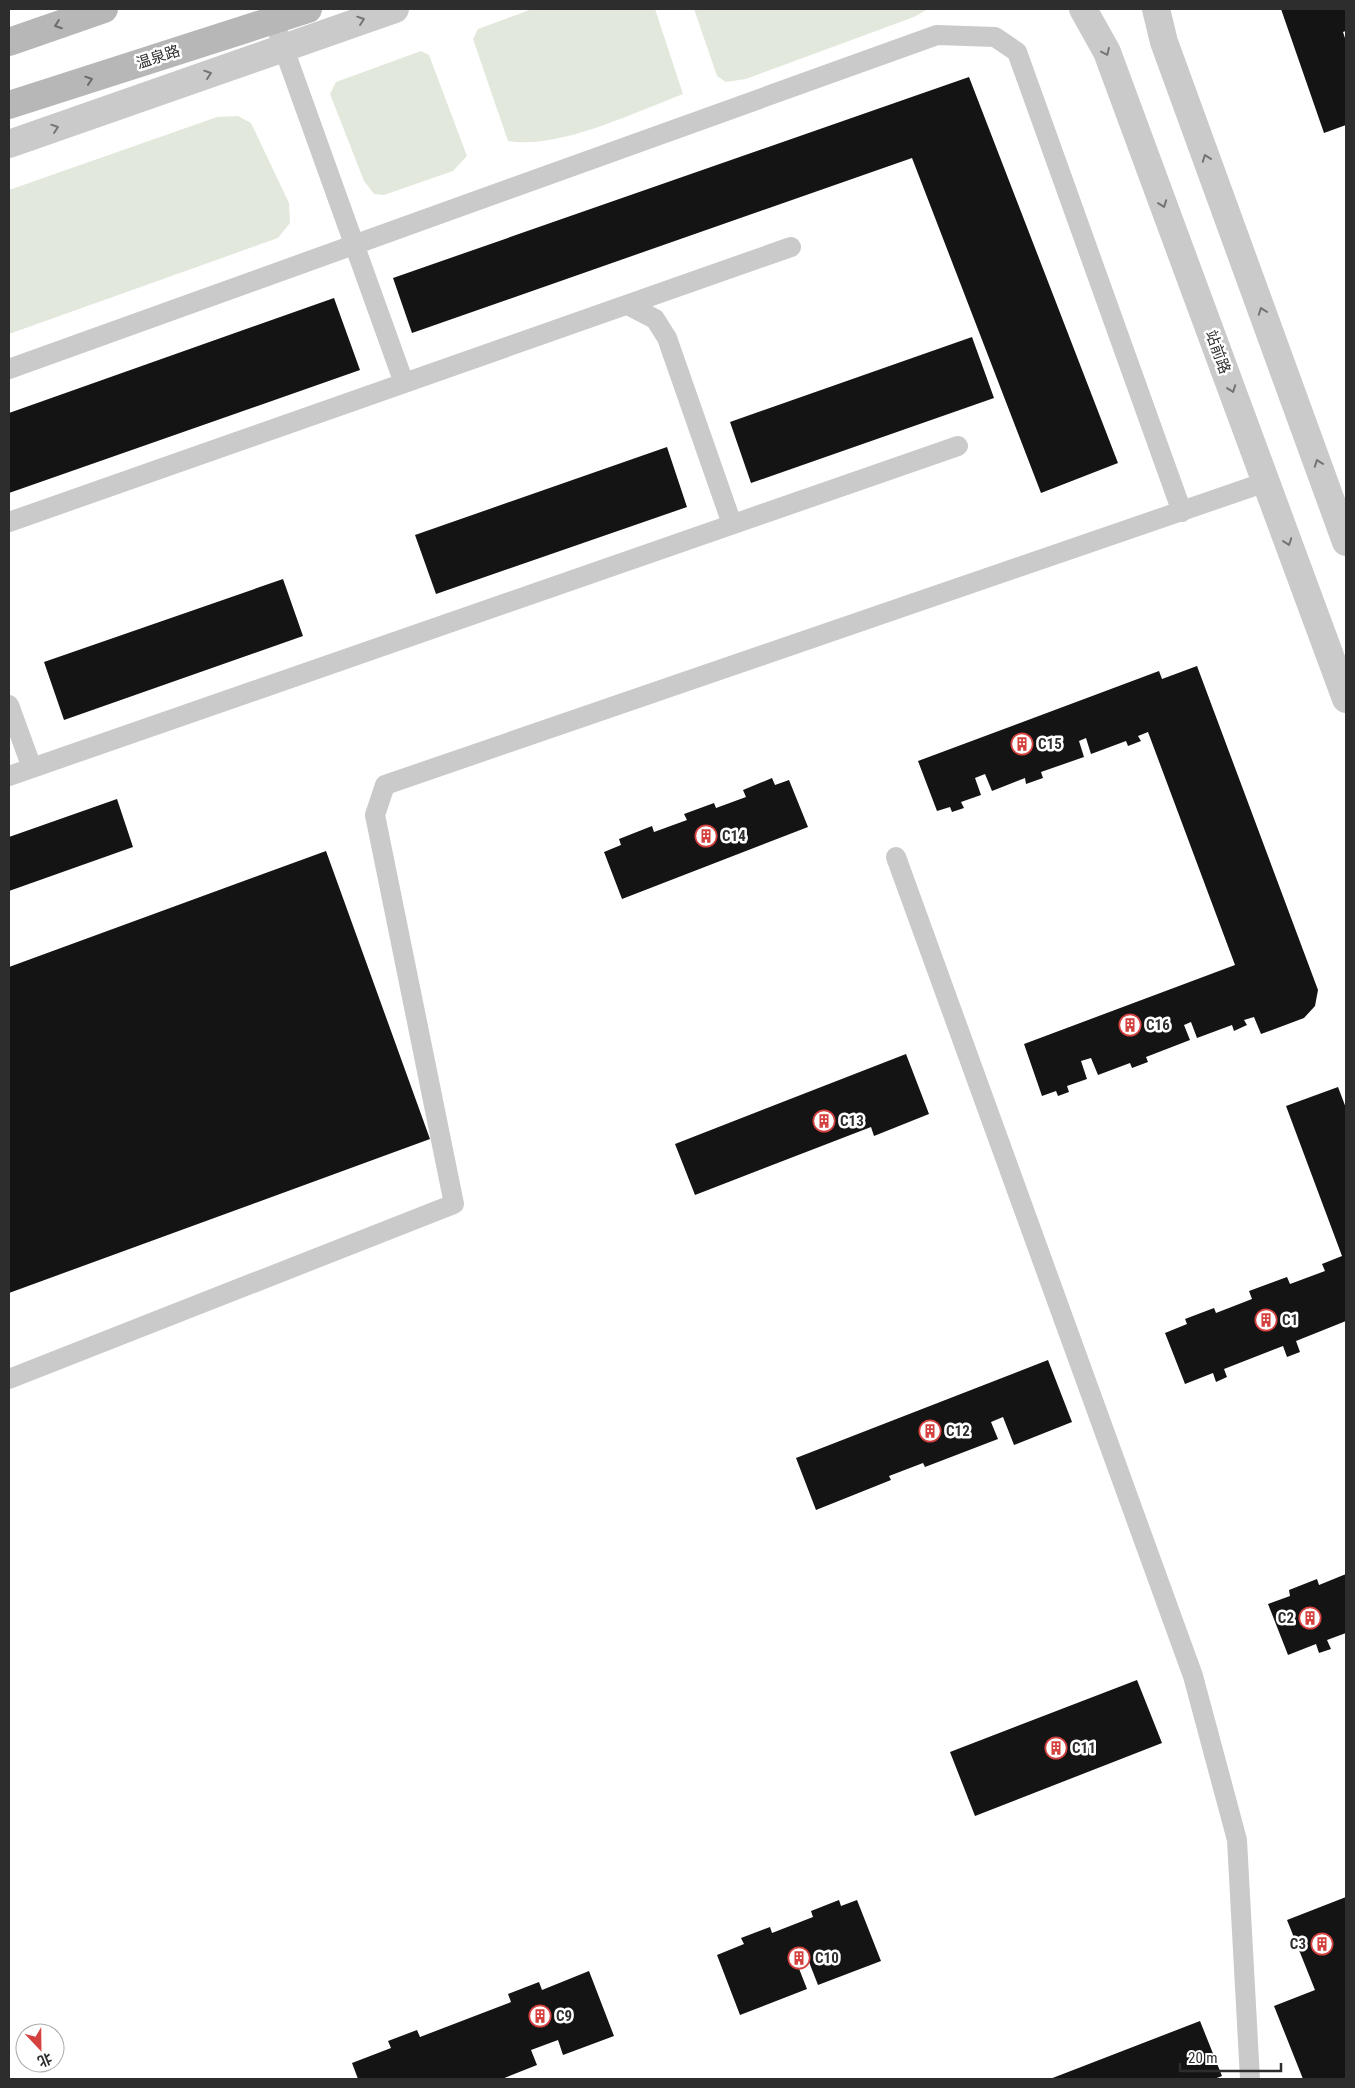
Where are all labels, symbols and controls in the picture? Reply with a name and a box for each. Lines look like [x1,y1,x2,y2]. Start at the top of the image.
one-way arrow [357,16,365,26]
one-way arrow [54,19,62,29]
street label: 温泉路 [134,41,182,73]
one-way arrow [1100,47,1110,56]
one-way arrow [203,70,212,80]
one-way arrow [84,75,92,85]
one-way arrow [50,124,58,134]
one-way arrow [1202,154,1212,163]
one-way arrow [1157,199,1167,208]
one-way arrow [1258,307,1268,316]
street label: 站前路 [1202,328,1234,376]
one-way arrow [1226,384,1236,393]
one-way arrow [1314,460,1324,468]
one-way arrow [1282,537,1292,545]
building icon: C15 [1010,732,1034,756]
place label: C15 [1038,735,1062,753]
building icon: C14 [694,824,718,848]
place label: C14 [722,827,746,845]
building icon: C16 [1118,1013,1142,1037]
place label: C16 [1146,1016,1170,1034]
building icon: C13 [812,1109,836,1133]
place label: C13 [840,1112,864,1130]
building icon: C1 [1254,1308,1278,1332]
place label: C1 [1282,1311,1298,1329]
building icon: C12 [918,1419,942,1443]
place label: C12 [946,1422,970,1440]
building icon: C2 [1298,1606,1322,1630]
place label: C2 [1278,1609,1294,1627]
building icon: C11 [1044,1736,1068,1760]
place label: C11 [1072,1739,1096,1757]
building icon: C3 [1310,1932,1334,1956]
place label: C3 [1290,1935,1306,1953]
building icon: C10 [787,1946,811,1970]
place label: C10 [815,1949,839,1967]
building icon: C9 [528,2004,552,2028]
place label: C9 [556,2007,572,2025]
north arrow [15,2023,65,2073]
scale bar [1180,2040,1281,2072]
text: 20 m [1188,2049,1218,2067]
text: 北 [35,2050,54,2070]

